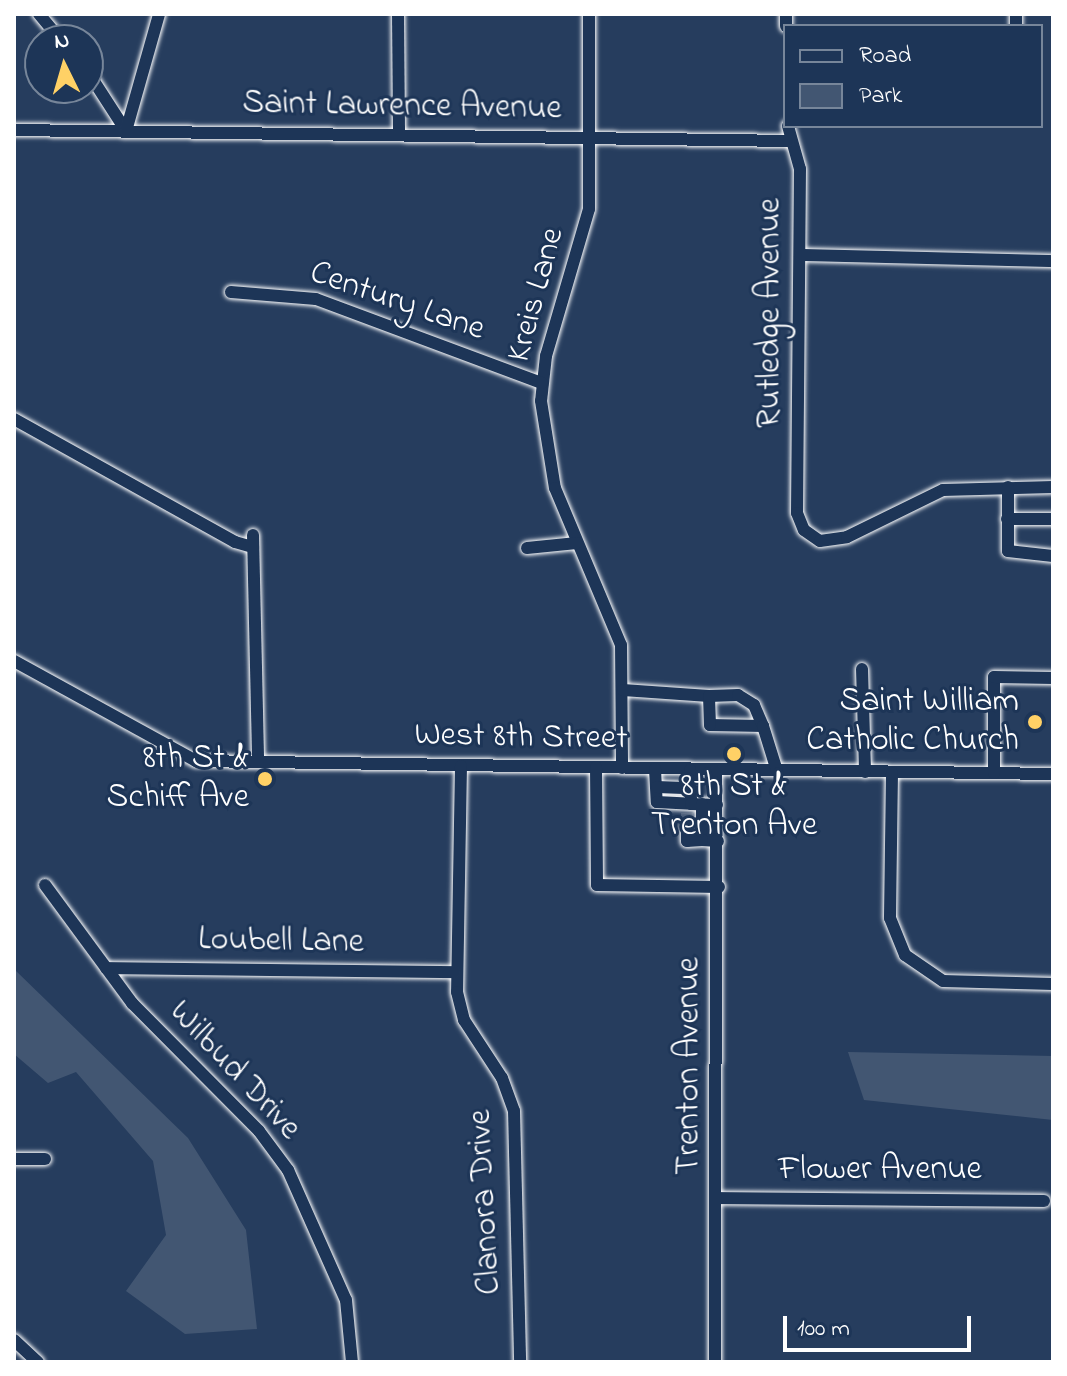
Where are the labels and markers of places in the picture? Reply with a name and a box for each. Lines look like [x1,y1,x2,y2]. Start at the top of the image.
place label: Saint William Catholic Church [806,682,1019,762]
marker: Saint William Catholic Church [1026,713,1044,731]
place label: 8th St & Schiff Ave [107,739,249,818]
marker: 8th St & Trenton Ave [725,745,743,763]
place label: 8th St & Trenton Ave [651,767,817,846]
marker: 8th St & Schiff Ave [256,770,274,788]

